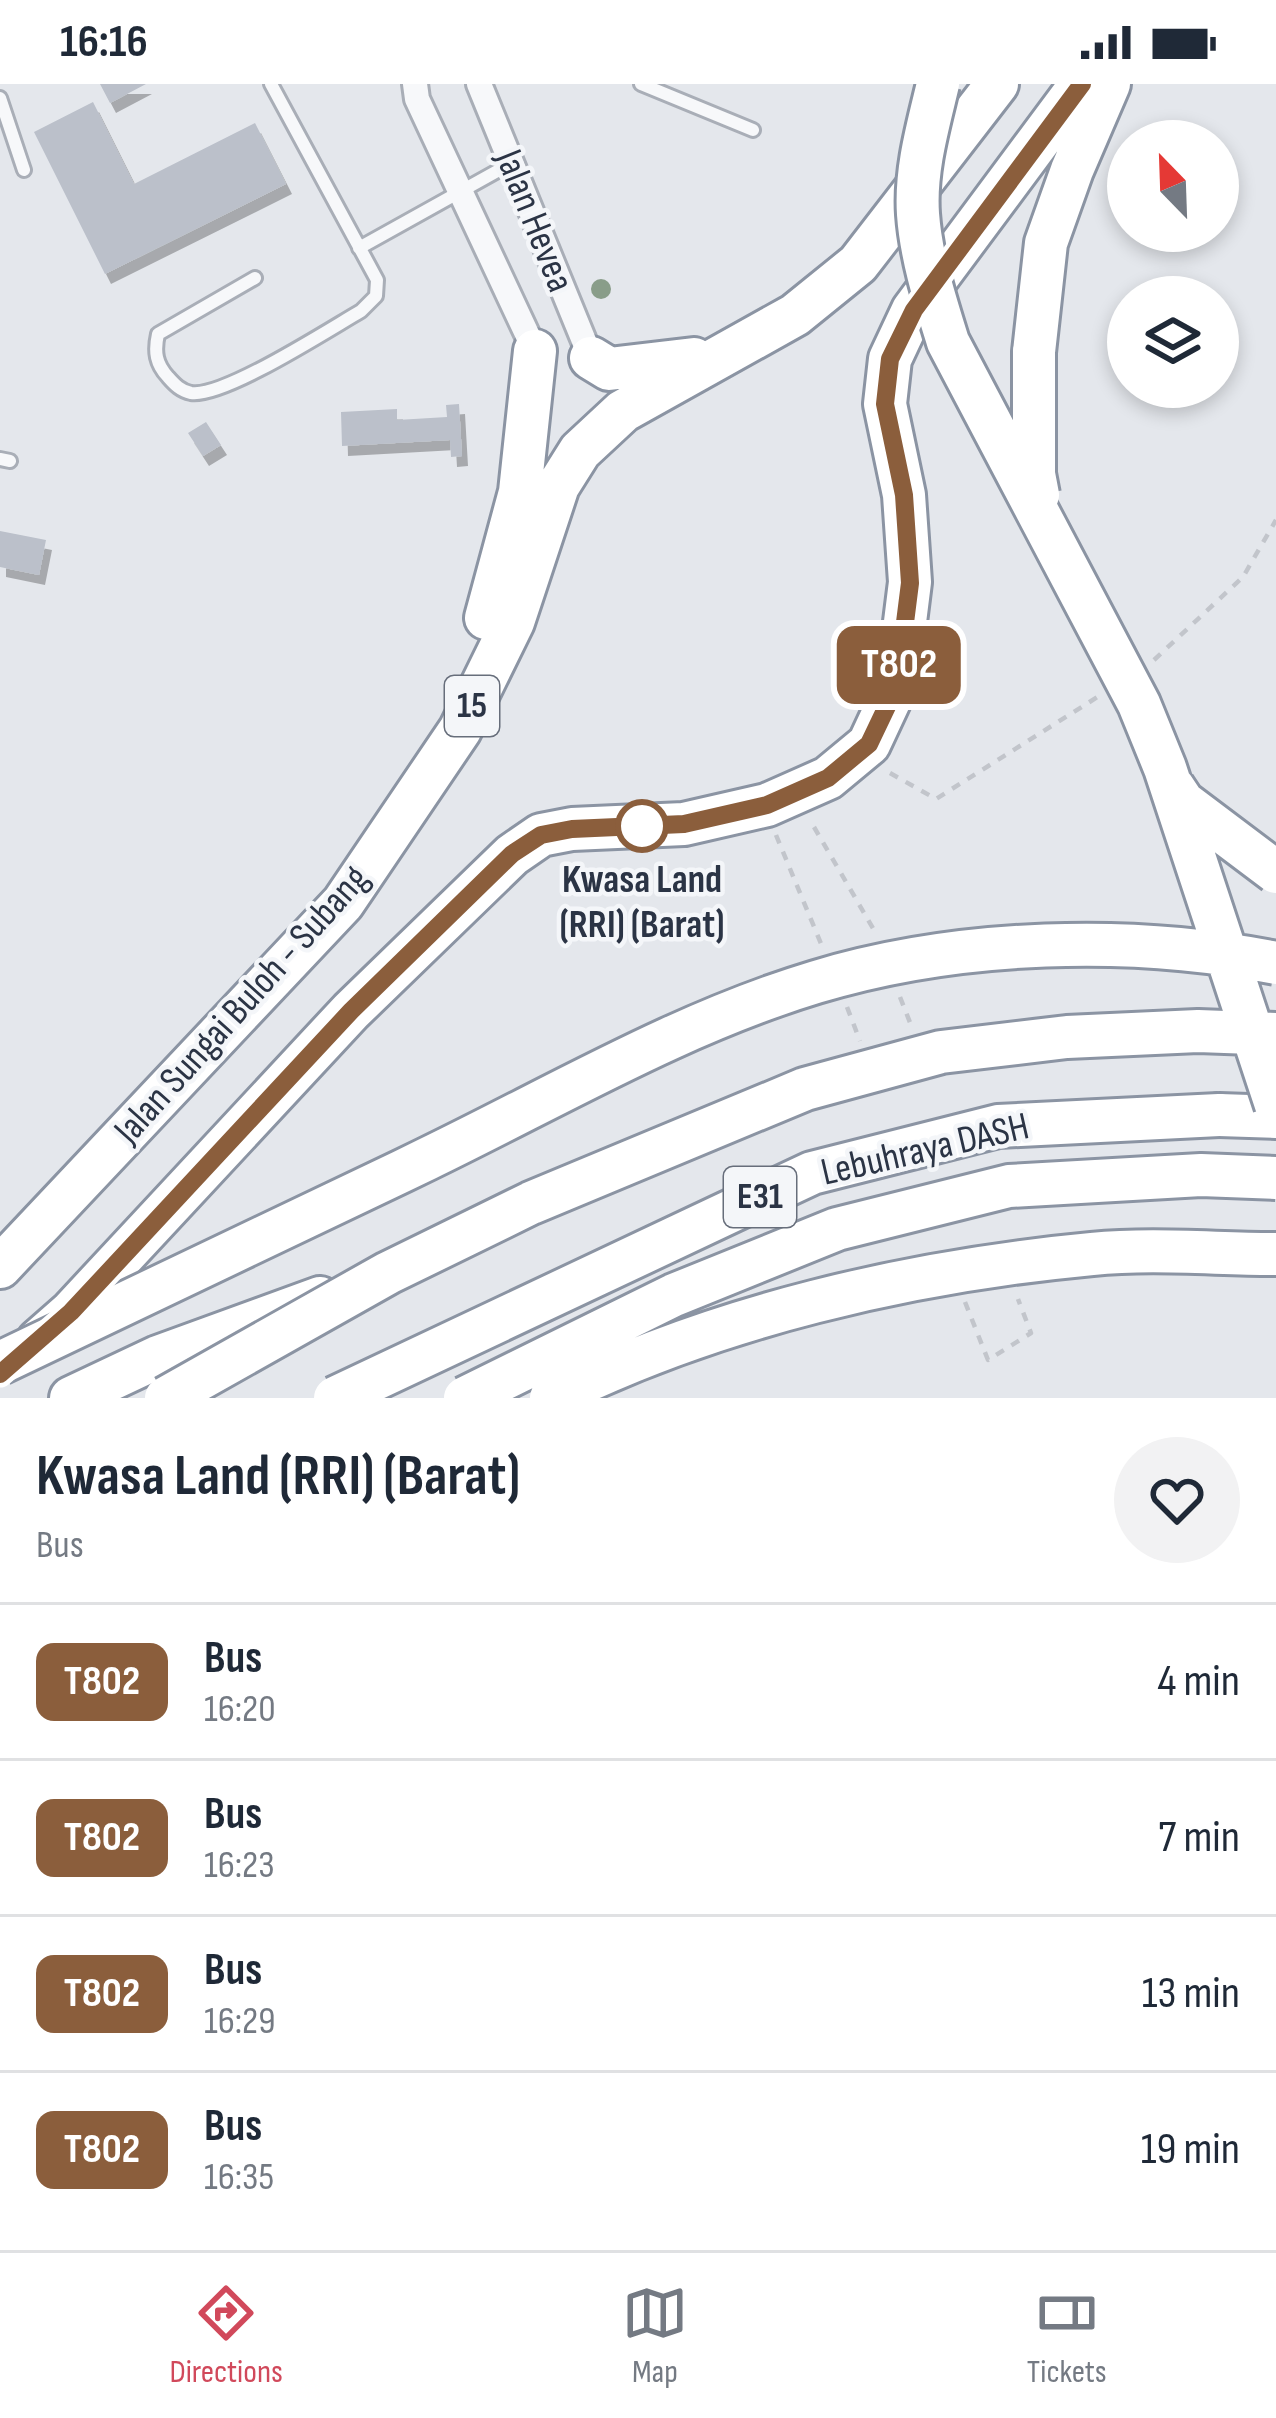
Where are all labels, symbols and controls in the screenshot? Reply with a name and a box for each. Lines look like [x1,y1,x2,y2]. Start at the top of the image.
text: 16:16 [60,15,148,70]
north arrow [1107,120,1239,252]
map controls [1107,120,1239,408]
street label: Jalan Hevea [484,142,584,299]
button: layers [1107,276,1239,408]
line badge: T802 [815,626,983,704]
text: T802 [861,639,937,690]
road number: 15 [445,676,499,736]
marker: Kwasa Land (RRI) (Barat) [617,801,667,851]
street label: Jalan Sungai Buloh - Subang [104,856,379,1155]
place label: Kwasa Land (RRI) (Barat) [560,857,724,949]
street label: Lebuhraya DASH [817,1103,1033,1197]
road number: E31 [724,1167,796,1227]
button: heart [1114,1437,1240,1563]
text: Kwasa Land (RRI) (Barat) [36,1443,520,1511]
text: Bus [36,1522,84,1569]
text: Bus [204,1631,262,1686]
text: 4 min [1158,1654,1240,1709]
text: T802 [64,1656,140,1707]
text: 16:20 [204,1686,276,1733]
text: Bus [204,1787,262,1842]
text: 7 min [1158,1810,1240,1865]
text: T802 [64,1812,140,1863]
text: 16:23 [204,1842,275,1889]
text: Bus [204,1943,262,1998]
text: 13 min [1142,1966,1240,2021]
text: T802 [64,1968,140,2019]
text: 16:29 [204,1998,275,2045]
text: Bus [204,2099,262,2154]
text: 19 min [1141,2122,1240,2177]
text: T802 [64,2124,140,2175]
text: 16:35 [204,2154,274,2201]
tab: Directions [169,2280,283,2392]
tab: Map [622,2280,688,2392]
tab: Tickets [1027,2280,1107,2392]

